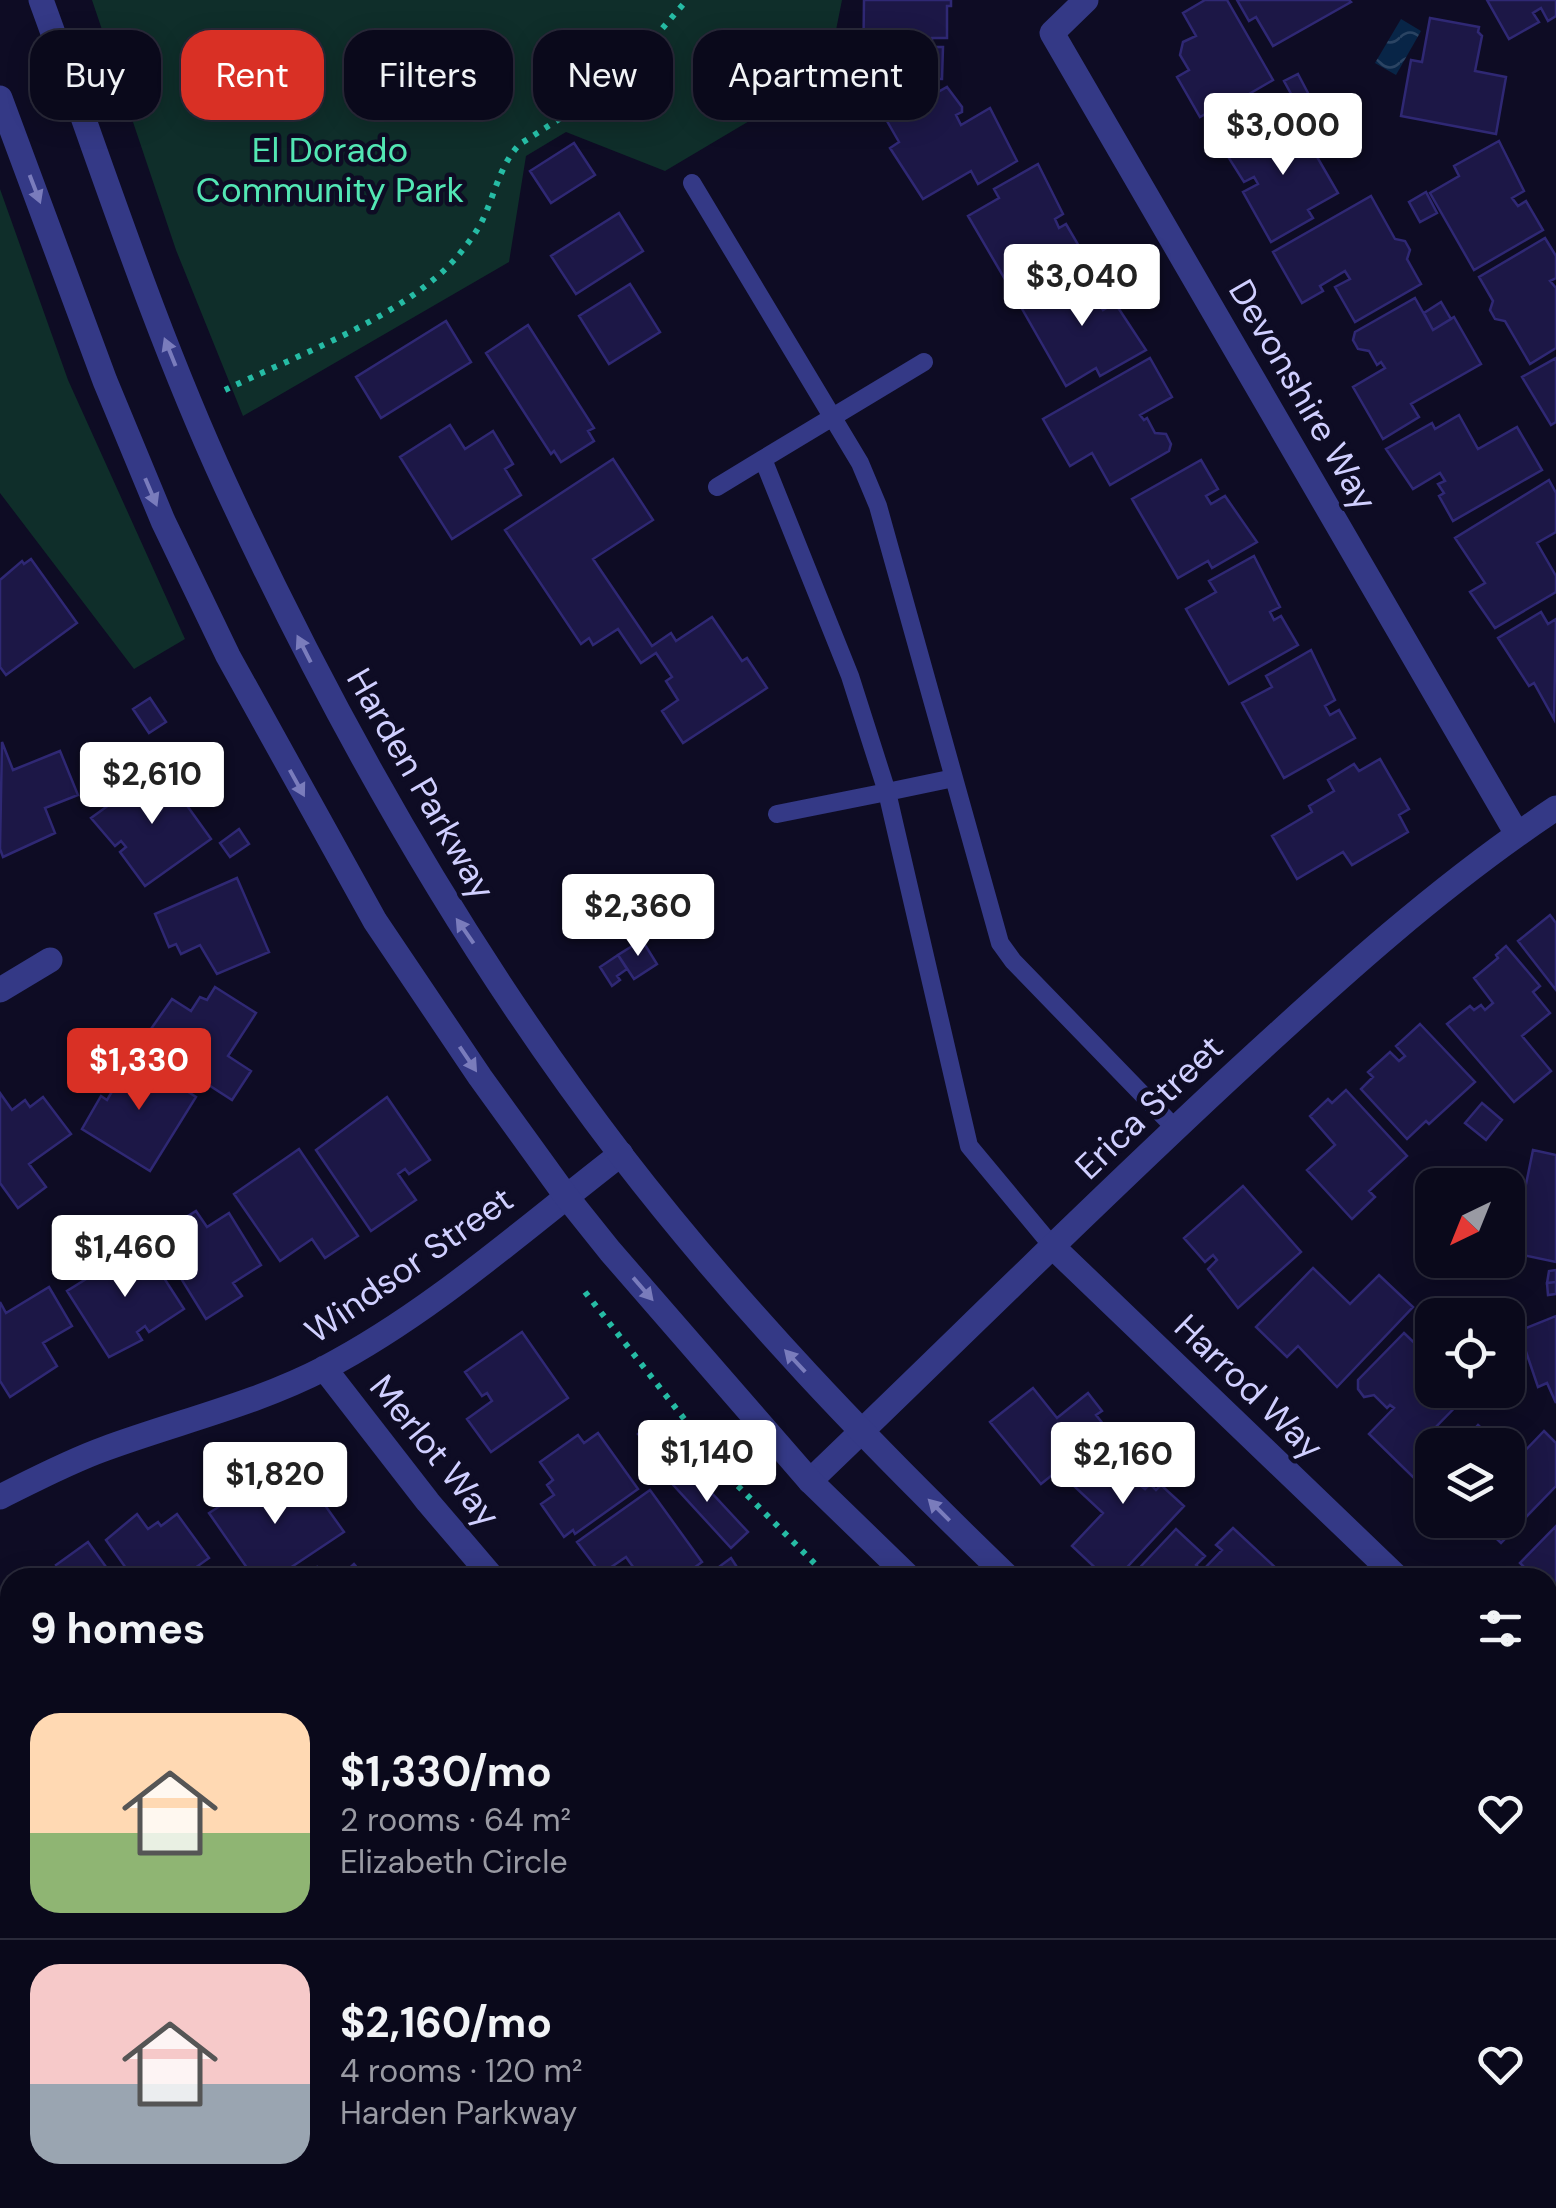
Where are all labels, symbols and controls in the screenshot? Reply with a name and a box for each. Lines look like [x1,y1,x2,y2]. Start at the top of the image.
chip: Buy [30,30,161,120]
chip: Rent [181,30,324,120]
chip: Filters [344,30,513,120]
chip: New [533,30,673,120]
chip: Apartment [693,30,938,120]
pin: $3,000 [1202,93,1364,178]
text: $3,000 [1226,104,1340,146]
park label: El Dorado Community Park [196,127,465,213]
one-way arrow [28,174,43,204]
pin: $3,040 [1001,244,1163,329]
text: $3,040 [1026,255,1138,297]
street label: Devonshire Way [1218,271,1388,519]
one-way arrow [162,337,178,367]
one-way arrow [143,477,159,507]
one-way arrow [296,634,313,663]
street label: Harden Parkway [336,660,506,908]
pin: $2,610 [71,742,233,827]
text: $2,610 [102,753,202,795]
one-way arrow [288,768,305,797]
pin: $2,360 [557,874,719,959]
text: $2,360 [584,885,692,927]
one-way arrow [456,917,475,944]
street label: Erica Street [1065,1025,1233,1189]
pin: $1,330 [58,1028,220,1113]
text: $1,330 [89,1039,189,1081]
one-way arrow [458,1045,476,1072]
north arrow [1415,1168,1525,1278]
map controls [1415,1168,1525,1538]
street label: Windsor Street [296,1176,522,1354]
pin: $1,460 [44,1215,206,1300]
text: $1,460 [74,1226,176,1268]
one-way arrow [631,1276,653,1301]
button: locate [1415,1298,1525,1408]
street label: Harrod Way [1165,1304,1333,1470]
one-way arrow [784,1349,807,1373]
street label: Merlot Way [359,1365,511,1537]
pin: $1,140 [626,1420,788,1505]
pin: $2,160 [1042,1422,1204,1507]
button: layers [1415,1428,1525,1538]
text: $1,140 [660,1431,754,1473]
text: $2,160 [1073,1433,1173,1475]
pin: $1,820 [194,1442,356,1527]
text: $1,820 [225,1453,325,1495]
one-way arrow [928,1498,952,1522]
text: 9 homes [30,1601,205,1656]
icon: filters [1473,1601,1528,1656]
text: $1,330/mo [340,1744,552,1799]
icon: home [110,1753,230,1873]
icon: heart [1473,1786,1528,1841]
text: 2 rooms · 64 m² [340,1799,571,1841]
text: Elizabeth Circle [340,1841,568,1883]
text: $2,160/mo [340,1995,552,2050]
icon: home [110,2004,230,2124]
icon: heart [1473,2037,1528,2092]
text: 4 rooms · 120 m² [340,2050,583,2092]
text: Harden Parkway [340,2092,577,2134]

